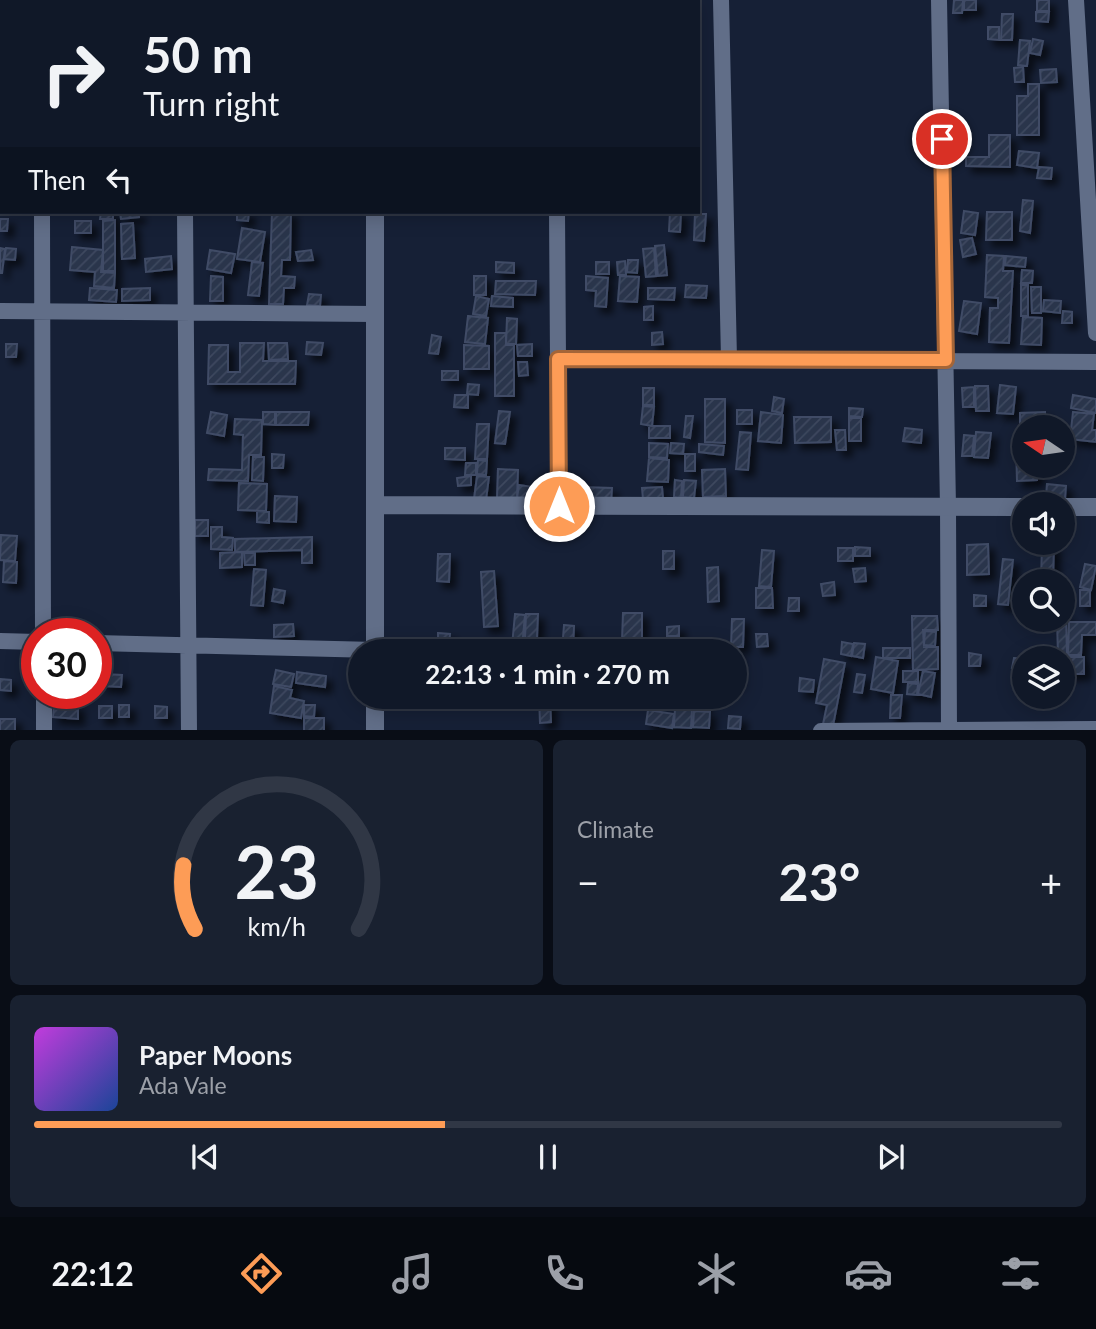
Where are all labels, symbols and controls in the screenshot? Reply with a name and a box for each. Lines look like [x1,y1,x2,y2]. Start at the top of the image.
text: 50 m [143,25,253,83]
icon: right [28,28,119,119]
text: Turn right [143,84,279,123]
pin [912,109,972,169]
icon: arrive [923,120,961,158]
icon: left [100,161,138,199]
text: Then [28,164,86,196]
north arrow [1012,415,1074,478]
map controls [1012,415,1075,709]
position arrow [522,469,596,543]
button: sound [1012,492,1075,555]
button: search [1012,569,1075,632]
speed limit sign: 30 [21,618,112,709]
button: layers [1012,646,1075,709]
text: 22:13 · 1 min · 270 m [425,658,670,690]
text: Climate [577,815,654,843]
text: 23 [234,827,319,915]
text: 23° [779,850,860,912]
text: − [577,859,599,905]
text: + [1040,859,1062,905]
text: km/h [247,910,306,940]
text: Paper Moons [139,1039,292,1071]
text: Ada Vale [139,1071,227,1099]
icon: previous [186,1138,224,1176]
icon: pause [529,1138,567,1176]
icon: next [872,1138,910,1176]
icon: directions [237,1249,286,1298]
icon: music [388,1249,437,1298]
icon: phone [540,1249,589,1298]
icon: climate [692,1249,741,1298]
icon: car [844,1249,893,1298]
icon: filters [996,1249,1045,1298]
text: 22:12 [51,1254,134,1293]

